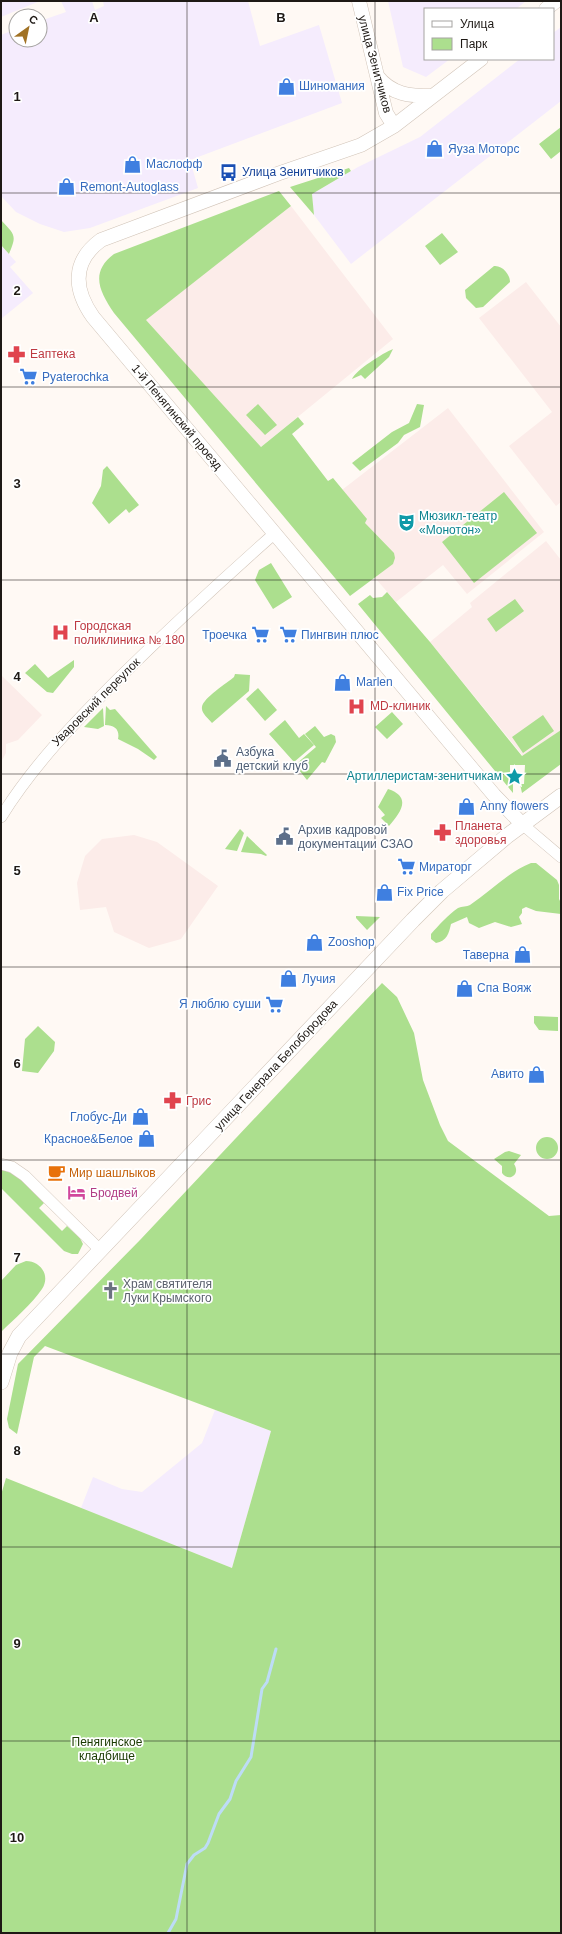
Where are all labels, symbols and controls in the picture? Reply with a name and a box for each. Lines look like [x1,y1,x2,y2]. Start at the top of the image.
north arrow [8,8,48,48]
legend [424,8,554,60]
text: A [89,10,99,25]
text: B [276,10,286,25]
text: С [27,12,40,27]
street label: улица Зенитчиков [355,14,395,114]
text: Улица [460,17,494,31]
text: Парк [460,37,488,51]
shop icon: Шиномания [276,76,296,96]
place label: Шиномания [299,79,365,93]
text: 1 [13,89,21,104]
shop icon: Яуза Моторс [425,139,445,159]
place label: Яуза Моторс [448,142,519,156]
shop icon: Маслофф [123,154,143,174]
place label: Маслофф [146,157,202,171]
bus stop icon: Улица Зенитчиков [219,162,239,182]
place label: Улица Зенитчиков [242,165,344,179]
shop icon: Remont-Autoglass [57,177,77,197]
place label: Remont-Autoglass [80,180,179,194]
text: 2 [13,283,21,298]
pharmacy icon: Еаптека [7,344,27,364]
place label: Еаптека [30,347,76,361]
street label: 1-й Пенягинский проезд [129,361,225,473]
supermarket icon: Pyaterochka [19,367,39,387]
place label: Pyaterochka [42,370,109,384]
text: 3 [13,476,21,491]
place label: Мюзикл-театр «Монотон» [419,509,498,537]
theatre icon: Мюзикл-театр «Монотон» [396,513,416,533]
place label: Городская поликлиника № 180 [74,619,185,647]
hospital icon: Городская поликлиника № 180 [51,623,71,643]
supermarket icon: Троечка [250,625,270,645]
supermarket icon: Пингвин плюс [278,625,298,645]
place label: Троечка [202,628,247,642]
place label: Пингвин плюс [301,628,379,642]
street label: Уваровский переулок [49,655,143,749]
text: 4 [13,669,21,684]
shop icon: Marlen [333,672,353,692]
place label: Marlen [356,675,393,689]
hospital icon: MD-клиник [347,696,367,716]
place label: MD-клиник [370,699,431,713]
place label: Азбука детский клуб [236,745,308,773]
public building icon: Азбука детский клуб [213,749,233,769]
place icon: Артиллеристам-зенитчикам [505,766,525,786]
place label: Артиллеристам-зенитчикам [347,769,502,783]
shop icon: Anny flowers [457,796,477,816]
place label: Anny flowers [480,799,549,813]
place label: Планета здоровья [455,819,506,847]
place label: Архив кадровой документации СЗАО [298,823,413,851]
pharmacy icon: Планета здоровья [432,823,452,843]
public building icon: Архив кадровой документации СЗАО [275,827,295,847]
supermarket icon: Мираторг [396,857,416,877]
place label: Мираторг [419,860,472,874]
text: 5 [13,863,21,878]
shop icon: Fix Price [374,882,394,902]
place label: Fix Price [397,885,444,899]
shop icon: Zooshop [305,932,325,952]
place label: Zooshop [328,935,375,949]
shop icon: Таверна [512,945,532,965]
place label: Таверна [463,948,509,962]
shop icon: Лучия [279,969,299,989]
place label: Лучия [302,972,335,986]
shop icon: Спа Вояж [454,978,474,998]
place label: Спа Вояж [477,981,531,995]
supermarket icon: Я люблю суши [264,994,284,1014]
place label: Я люблю суши [179,997,261,1011]
street label: улица Генерала Белобородова [212,997,341,1133]
text: 6 [13,1056,21,1071]
shop icon: Авито [527,1064,547,1084]
place label: Авито [491,1067,524,1081]
pharmacy icon: Грис [163,1091,183,1111]
place label: Грис [186,1094,211,1108]
shop icon: Глобус-Ди [130,1107,150,1127]
place label: Глобус-Ди [70,1110,127,1124]
shop icon: Красное&Белое [136,1129,156,1149]
place label: Красное&Белое [44,1132,133,1146]
cafe icon: Мир шашлыков [46,1163,66,1183]
place label: Мир шашлыков [69,1166,156,1180]
hotel icon: Бродвей [67,1183,87,1203]
place label: Бродвей [90,1186,138,1200]
text: 7 [13,1250,21,1265]
place label: Храм святителя Луки Крымского [123,1277,212,1305]
church icon: Храм святителя Луки Крымского [100,1281,120,1301]
text: 8 [13,1443,21,1458]
text: 9 [13,1636,21,1651]
park label: Пенягинское кладбище [72,1735,143,1763]
text: 10 [10,1830,24,1845]

